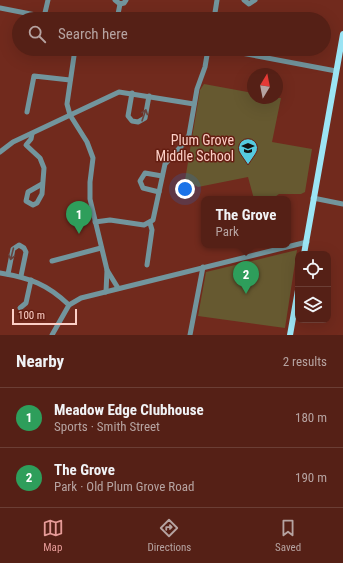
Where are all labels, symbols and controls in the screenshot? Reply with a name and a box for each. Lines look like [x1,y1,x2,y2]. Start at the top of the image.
search box [12,12,331,56]
icon: search [26,23,48,45]
text: Search here [58,25,128,43]
north arrow [247,68,283,104]
one-way arrow [141,109,149,121]
place label: Plum Grove Middle School [156,132,234,164]
school or university icon: Plum Grove Middle School [237,137,259,165]
your location [175,179,195,199]
popup [201,196,291,248]
pin: 1 [66,201,92,234]
text: The Grove [216,206,276,224]
text: Park [216,224,239,239]
one-way arrow [8,248,15,261]
map controls [295,251,331,323]
button: locate [295,251,331,287]
pin: 2 [233,261,259,294]
button: layers [295,287,331,323]
scale bar [12,307,77,326]
text: 100 m [18,309,45,322]
text: Nearby [16,351,64,371]
text: 2 results [283,354,327,369]
text: Meadow Edge Clubhouse [54,401,204,419]
text: 1 [26,410,32,425]
text: 180 m [295,410,327,425]
text: Sports · Smith Street [54,419,160,434]
text: The Grove [54,461,115,479]
text: 2 [26,470,32,485]
text: 190 m [295,470,327,485]
text: Park · Old Plum Grove Road [54,479,194,494]
tab: Map [42,517,64,554]
tab: Directions [147,517,191,554]
tab: Saved [275,517,301,554]

